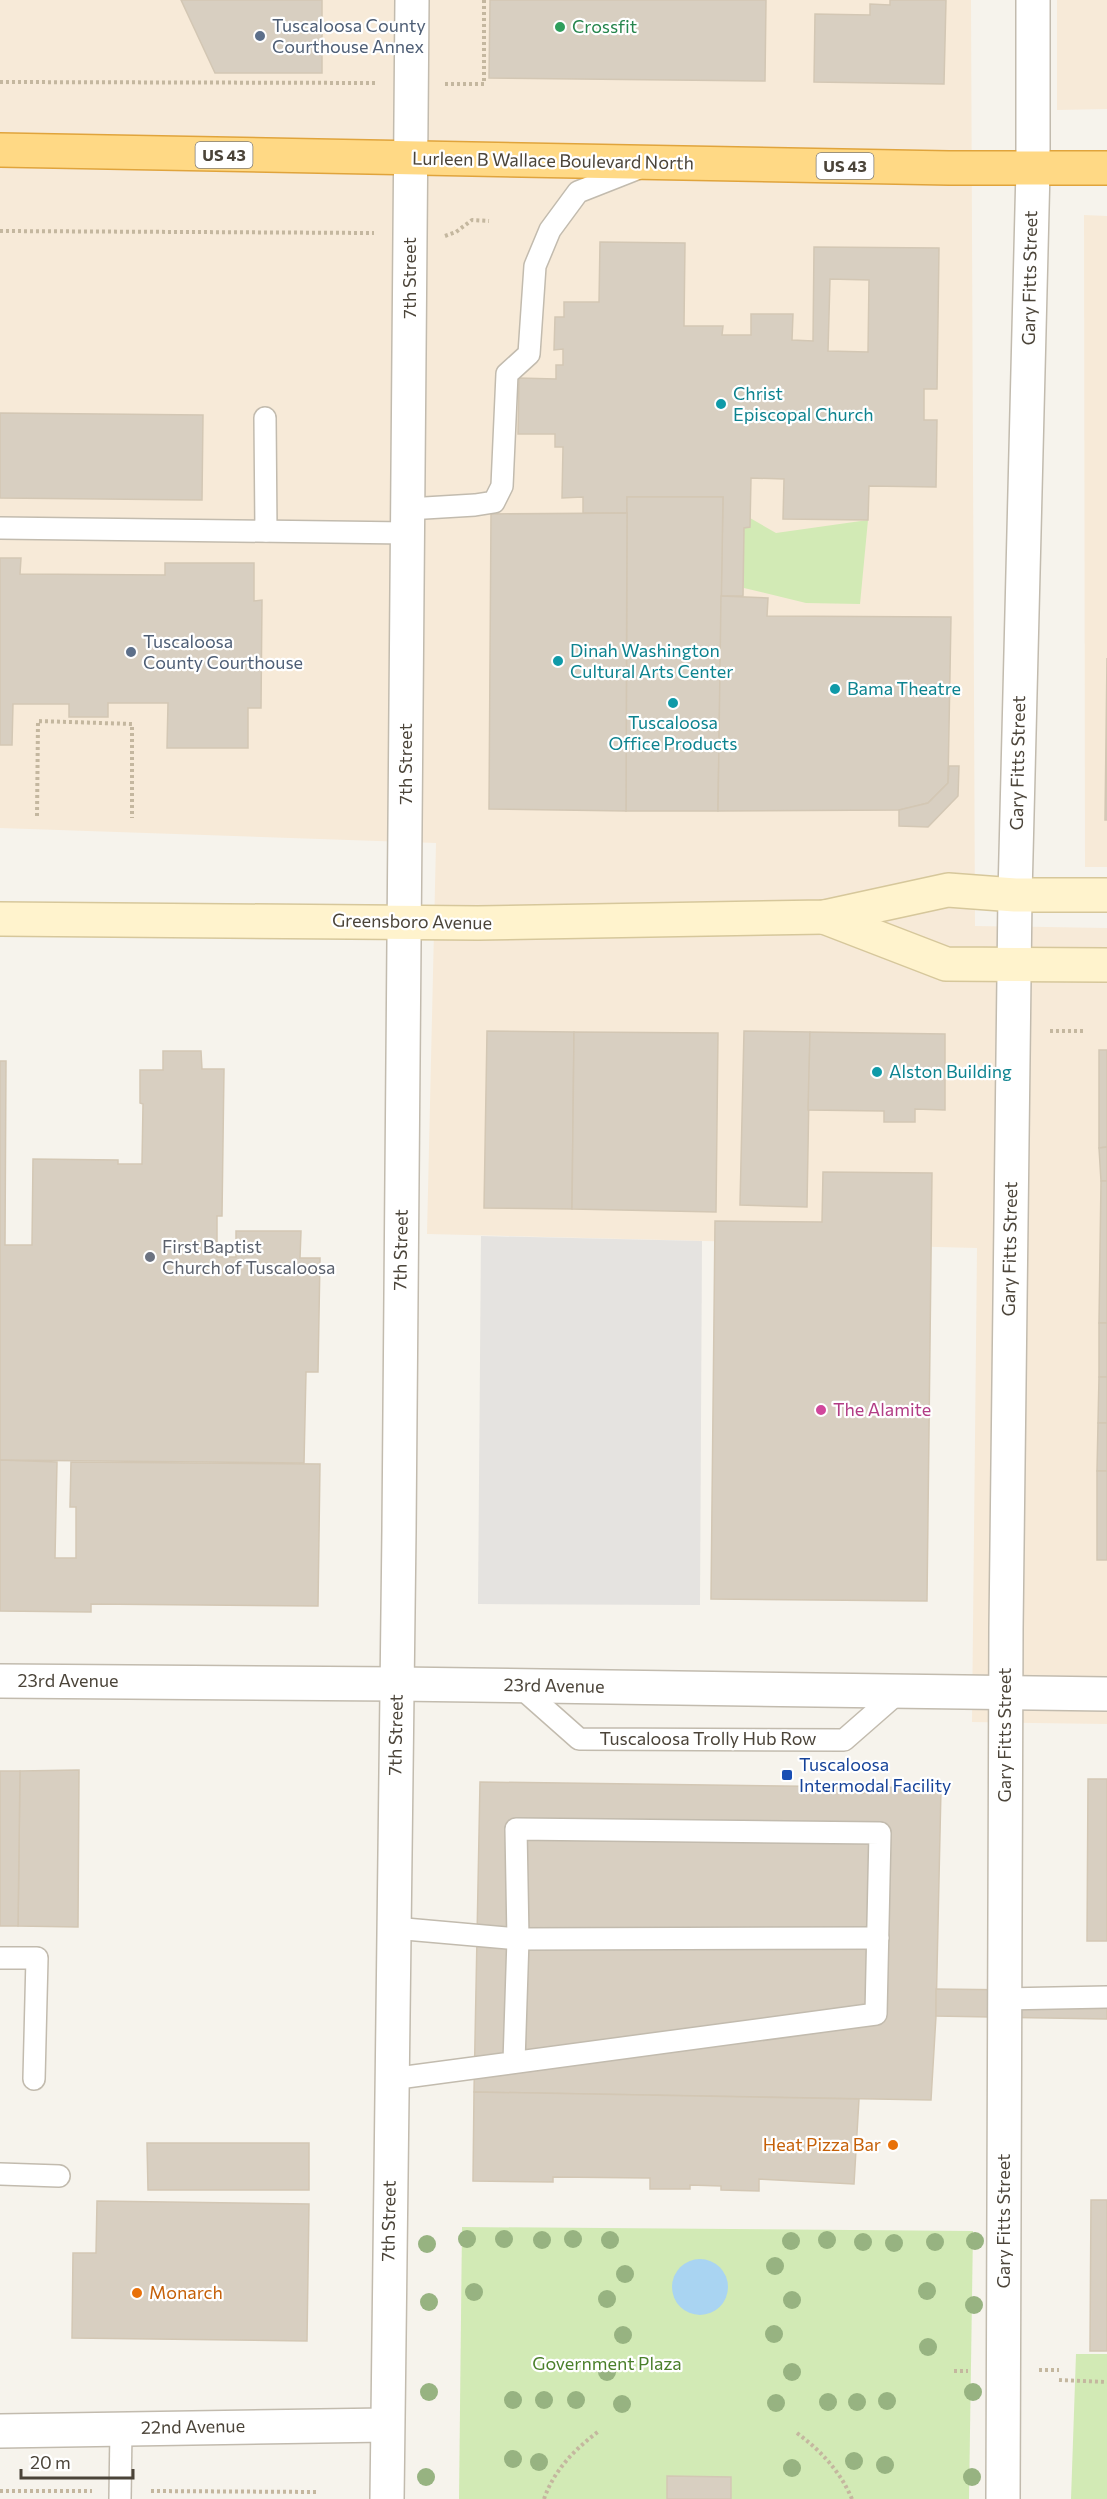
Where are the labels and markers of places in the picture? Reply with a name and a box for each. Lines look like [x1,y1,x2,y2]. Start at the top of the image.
place label: Tuscaloosa County Courthouse Annex [272,14,426,57]
place label: Crossfit [572,15,637,37]
marker: Crossfit [553,20,567,34]
marker: Tuscaloosa County Courthouse Annex [253,29,267,43]
place label: Christ Episcopal Church [733,382,874,425]
marker: Christ Episcopal Church [714,397,728,411]
place label: Tuscaloosa County Courthouse [143,630,303,673]
place label: Dinah Washington Cultural Arts Center [570,639,734,682]
marker: Tuscaloosa County Courthouse [124,645,138,659]
marker: Dinah Washington Cultural Arts Center [551,654,565,668]
place label: Bama Theatre [847,677,961,699]
marker: Bama Theatre [828,682,842,696]
marker: Tuscaloosa Office Products [666,696,680,710]
place label: Tuscaloosa Office Products [609,711,737,754]
place label: Alston Building [889,1060,1012,1082]
marker: Alston Building [870,1065,884,1079]
place label: First Baptist Church of Tuscaloosa [162,1235,336,1278]
marker: First Baptist Church of Tuscaloosa [143,1250,157,1264]
place label: The Alamite [833,1398,931,1420]
marker: The Alamite [814,1403,828,1417]
place label: Tuscaloosa Intermodal Facility [799,1753,951,1796]
marker: Tuscaloosa Intermodal Facility [780,1768,794,1782]
place label: Heat Pizza Bar [763,2133,881,2155]
marker: Heat Pizza Bar [886,2138,900,2152]
place label: Monarch [149,2281,223,2303]
marker: Monarch [130,2286,144,2300]

